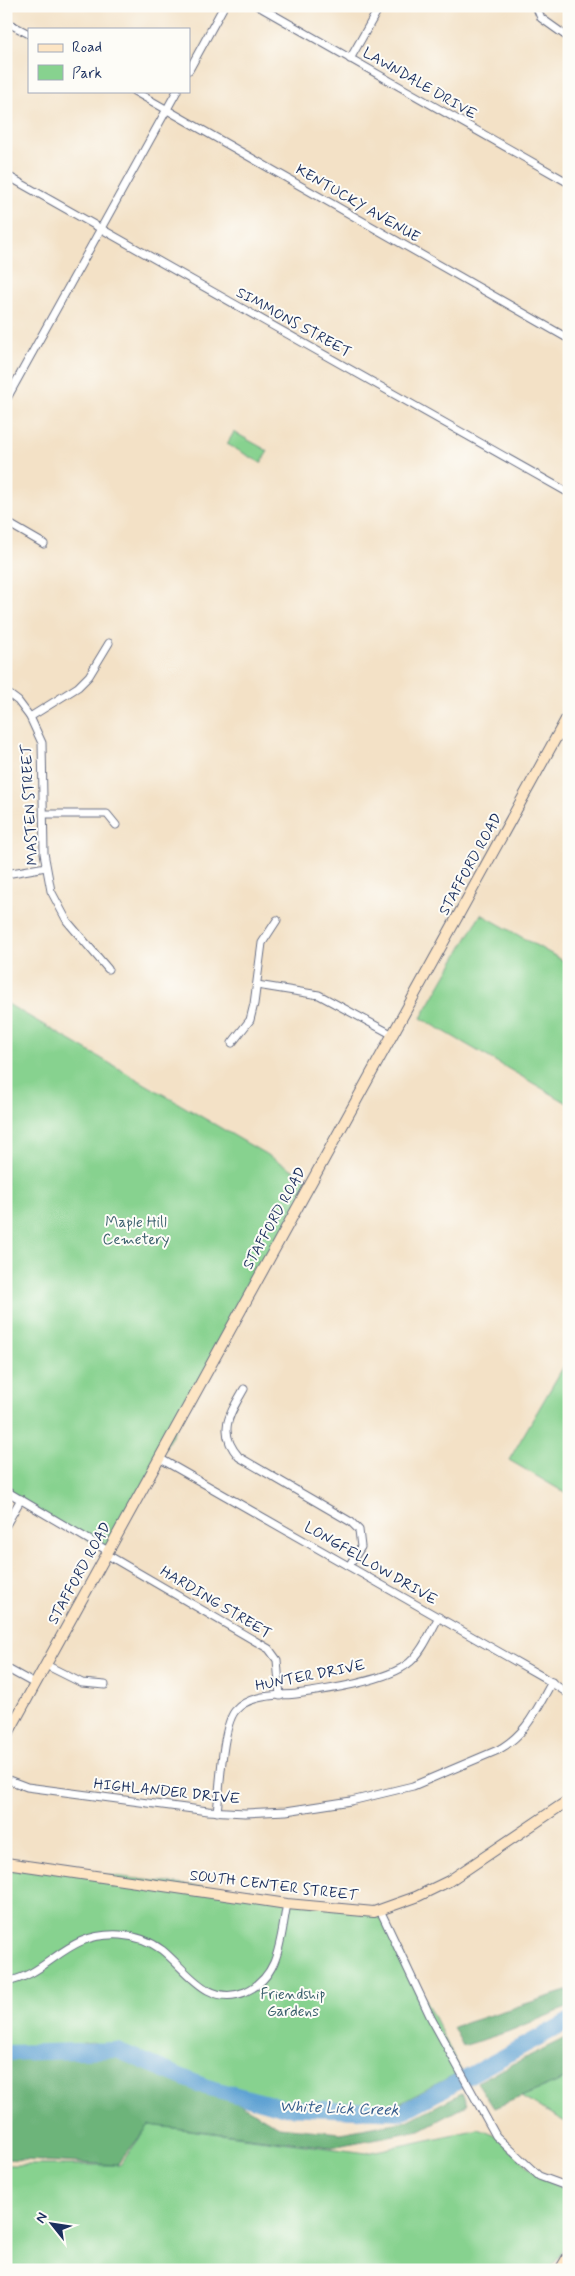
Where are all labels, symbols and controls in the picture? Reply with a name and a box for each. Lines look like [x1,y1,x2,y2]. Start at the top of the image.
legend [28,28,190,92]
text: Road [72,38,102,58]
street label: LAWNDALE DRIVE [359,43,481,125]
text: Park [72,64,102,84]
street label: KENTUCKY AVENUE [292,160,423,248]
street label: SIMMONS STREET [232,283,355,363]
street label: MASTEN STREET [17,743,43,866]
street label: STAFFORD ROAD [434,810,507,919]
street label: STAFFORD ROAD [238,1164,311,1273]
park label: Maple Hill Cemetery [103,1213,170,1250]
street label: LONGFELLOW DRIVE [300,1518,441,1610]
street label: STAFFORD ROAD [43,1519,116,1628]
street label: HARDING STREET [156,1562,275,1644]
street label: HUNTER DRIVE [254,1655,367,1696]
street label: HIGHLANDER DRIVE [93,1774,241,1810]
street label: SOUTH CENTER STREET [189,1866,360,1906]
park label: Friendship Gardens [261,1985,325,2022]
water label: White Lick Creek [279,2096,399,2121]
north arrow [28,2198,78,2248]
text: N [31,2209,52,2227]

